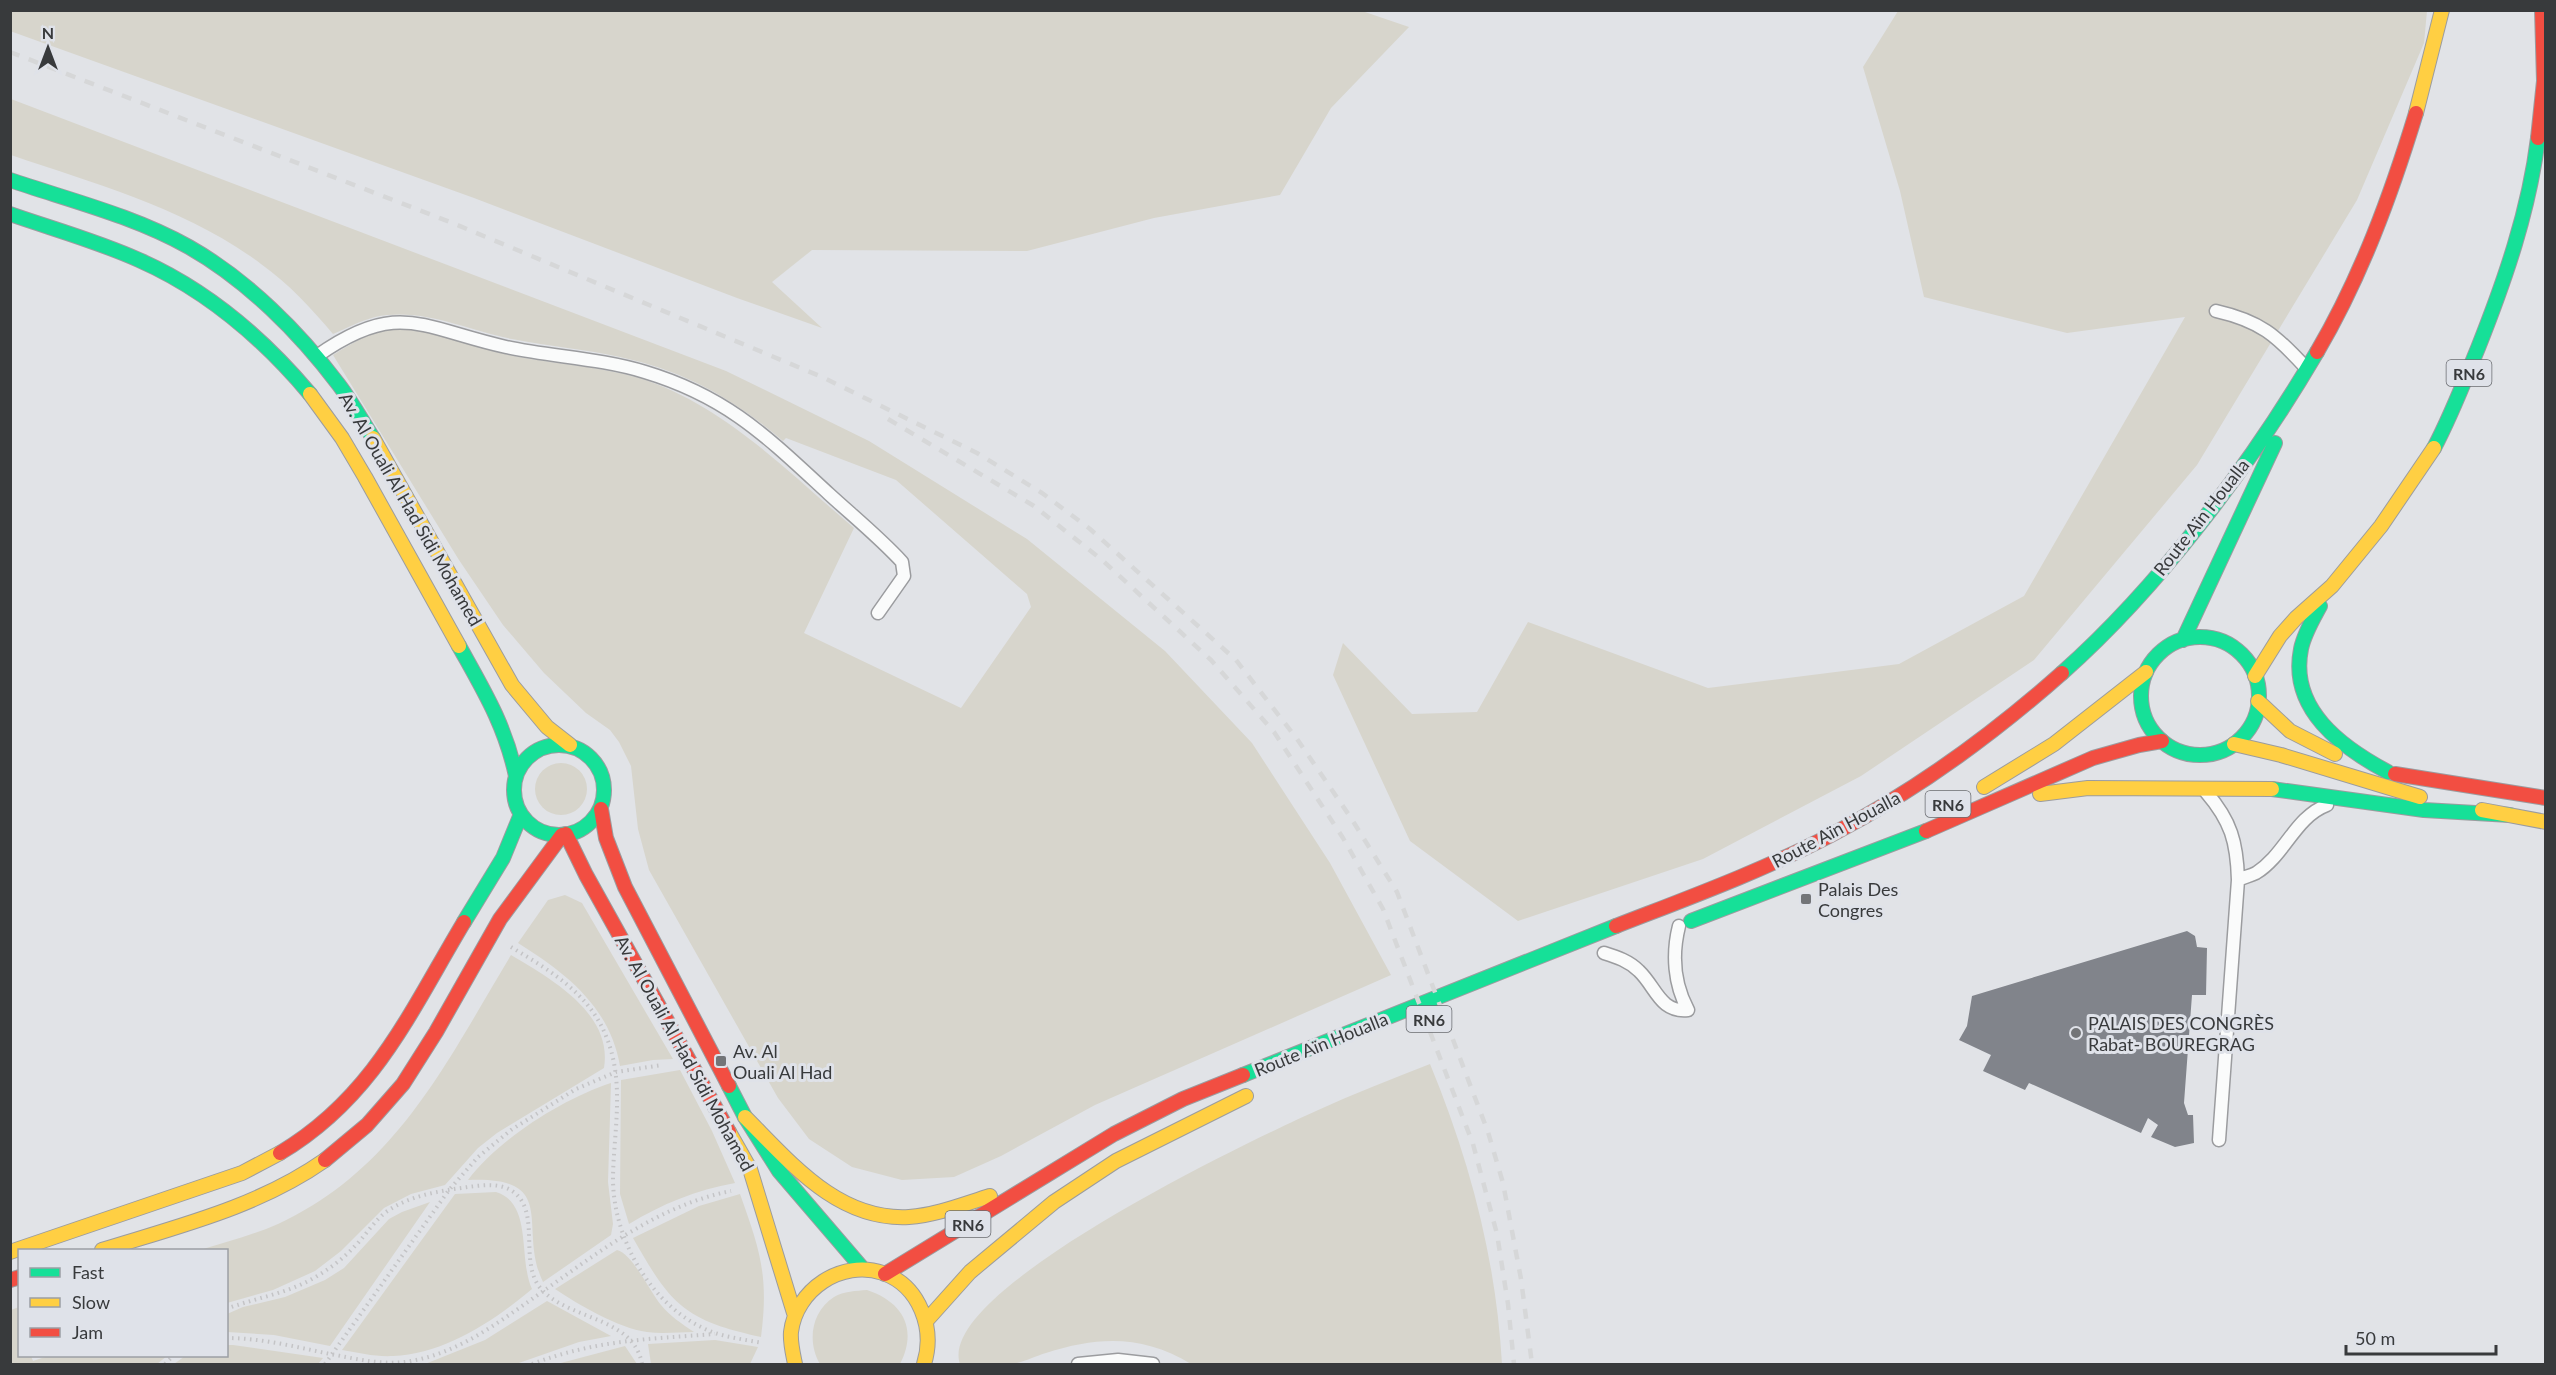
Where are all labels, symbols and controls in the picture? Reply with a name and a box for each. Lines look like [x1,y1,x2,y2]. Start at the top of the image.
north arrow [18,18,78,78]
text: N [42,23,54,42]
road number: RN6 [2446,360,2492,386]
street label: Av. Al Ouali Al Had Sidi Mohamed [335,388,487,630]
street label: Route Aïn Houalla [2149,454,2253,580]
street label: Route Aïn Houalla [1768,786,1904,872]
road number: RN6 [1926,791,1970,817]
place label: Palais Des Congres [1818,878,1898,921]
marker: Palais Des Congres [1799,892,1813,906]
street label: Av. Al Ouali Al Had Sidi Mohamed [611,931,759,1175]
road number: RN6 [1406,1006,1452,1032]
street label: Route Aïn Houalla [1251,1007,1391,1081]
place label: PALAIS DES CONGRÈS Rabat- BOUREGRAG [2088,1012,2274,1055]
marker: PALAIS DES CONGRÈS Rabat- BOUREGRAG [2069,1026,2083,1040]
place label: Av. Al Ouali Al Had [733,1040,832,1083]
marker: Av. Al Ouali Al Had [714,1054,728,1068]
road number: RN6 [946,1211,990,1237]
legend [18,1249,228,1357]
text: Fast [72,1261,105,1283]
text: Slow [72,1291,110,1313]
scale bar [2346,1318,2496,1356]
text: Jam [72,1321,103,1343]
text: 50 m [2355,1327,2395,1349]

